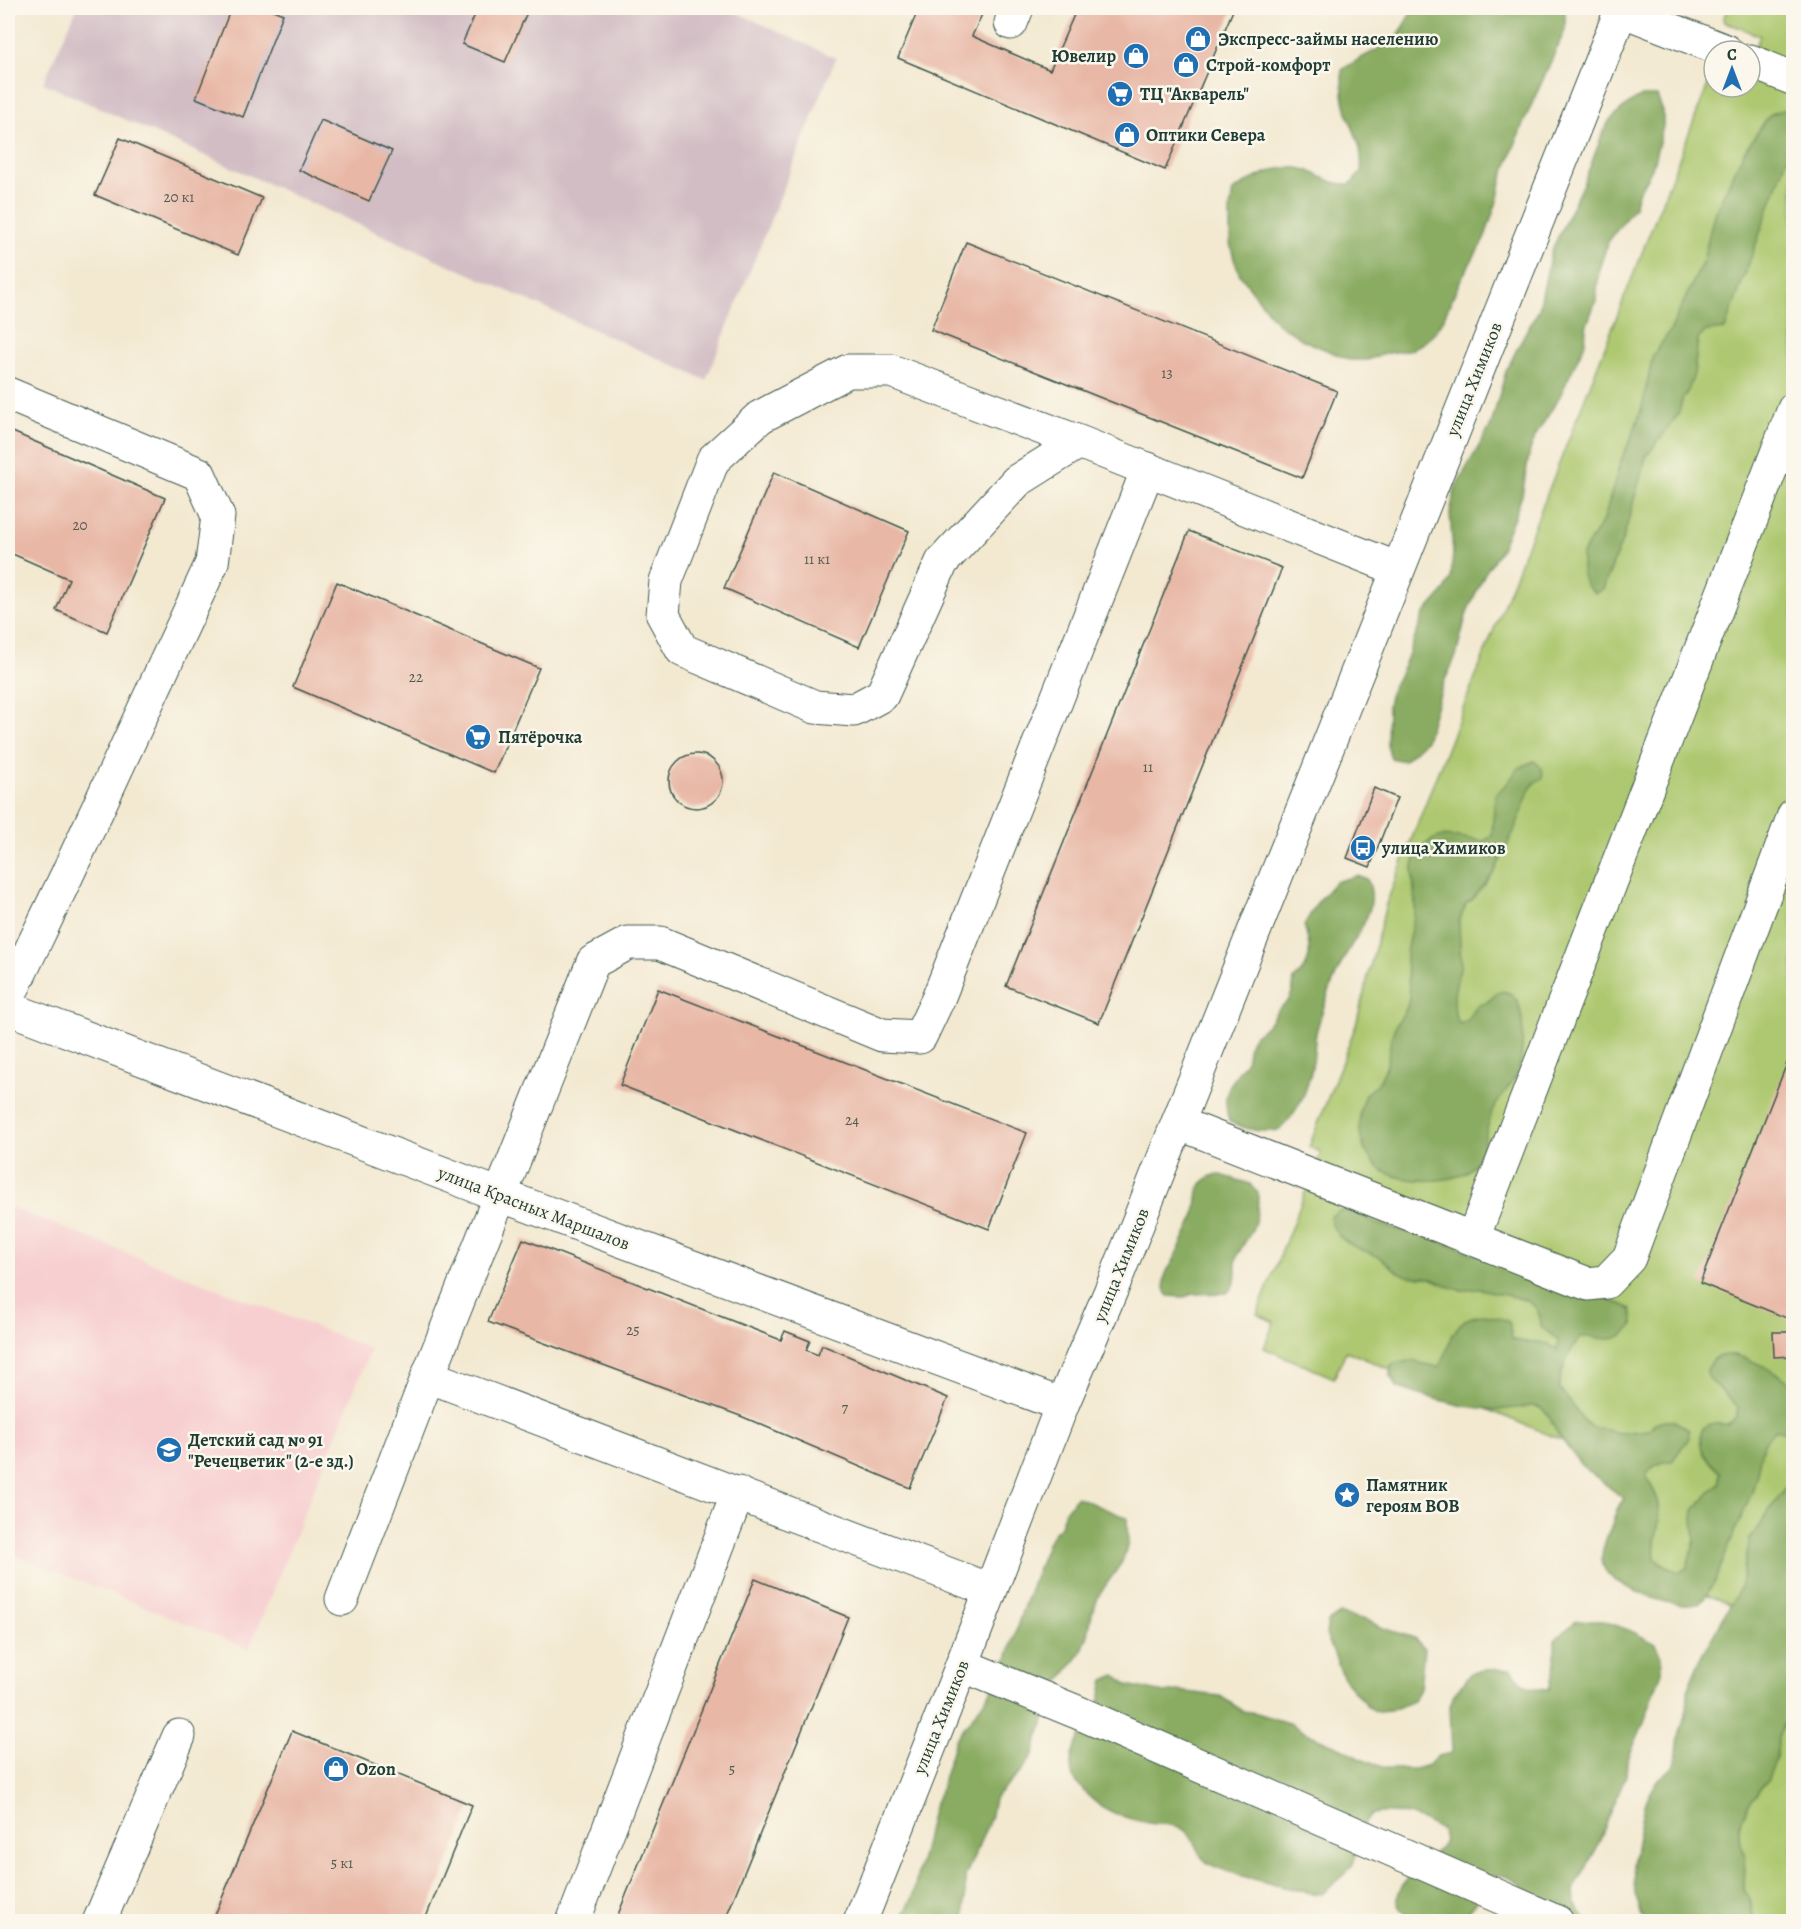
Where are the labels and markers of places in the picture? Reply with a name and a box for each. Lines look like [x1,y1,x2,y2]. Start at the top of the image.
shop icon: Экспресс-займы населению [1183,24,1213,54]
place label: Экспресс-займы населению [1218,27,1439,51]
shop icon: Ювелир [1121,41,1151,71]
place label: Ювелир [1051,44,1116,68]
shop icon: Строй-комфорт [1171,50,1201,80]
place label: Строй-комфорт [1206,53,1330,77]
supermarket icon: ТЦ "Акварель" [1105,79,1135,109]
place label: ТЦ "Акварель" [1140,82,1249,106]
shop icon: Оптики Севера [1112,120,1142,150]
place label: Оптики Севера [1146,123,1266,147]
supermarket icon: Пятёрочка [463,722,493,752]
place label: Пятёрочка [498,725,583,749]
bus stop icon: улица Химиков [1348,833,1378,863]
place label: улица Химиков [1381,836,1506,860]
place label: Детский сад № 91 "Речецветик" (2-е зд.) [188,1428,354,1473]
school or university icon: Детский сад № 91 "Речецветик" (2-е зд.) [154,1435,184,1465]
place label: Памятник героям ВОВ [1366,1473,1460,1518]
place icon: Памятник героям ВОВ [1332,1480,1362,1510]
shop icon: Ozon [321,1754,351,1784]
place label: Ozon [356,1757,396,1781]

